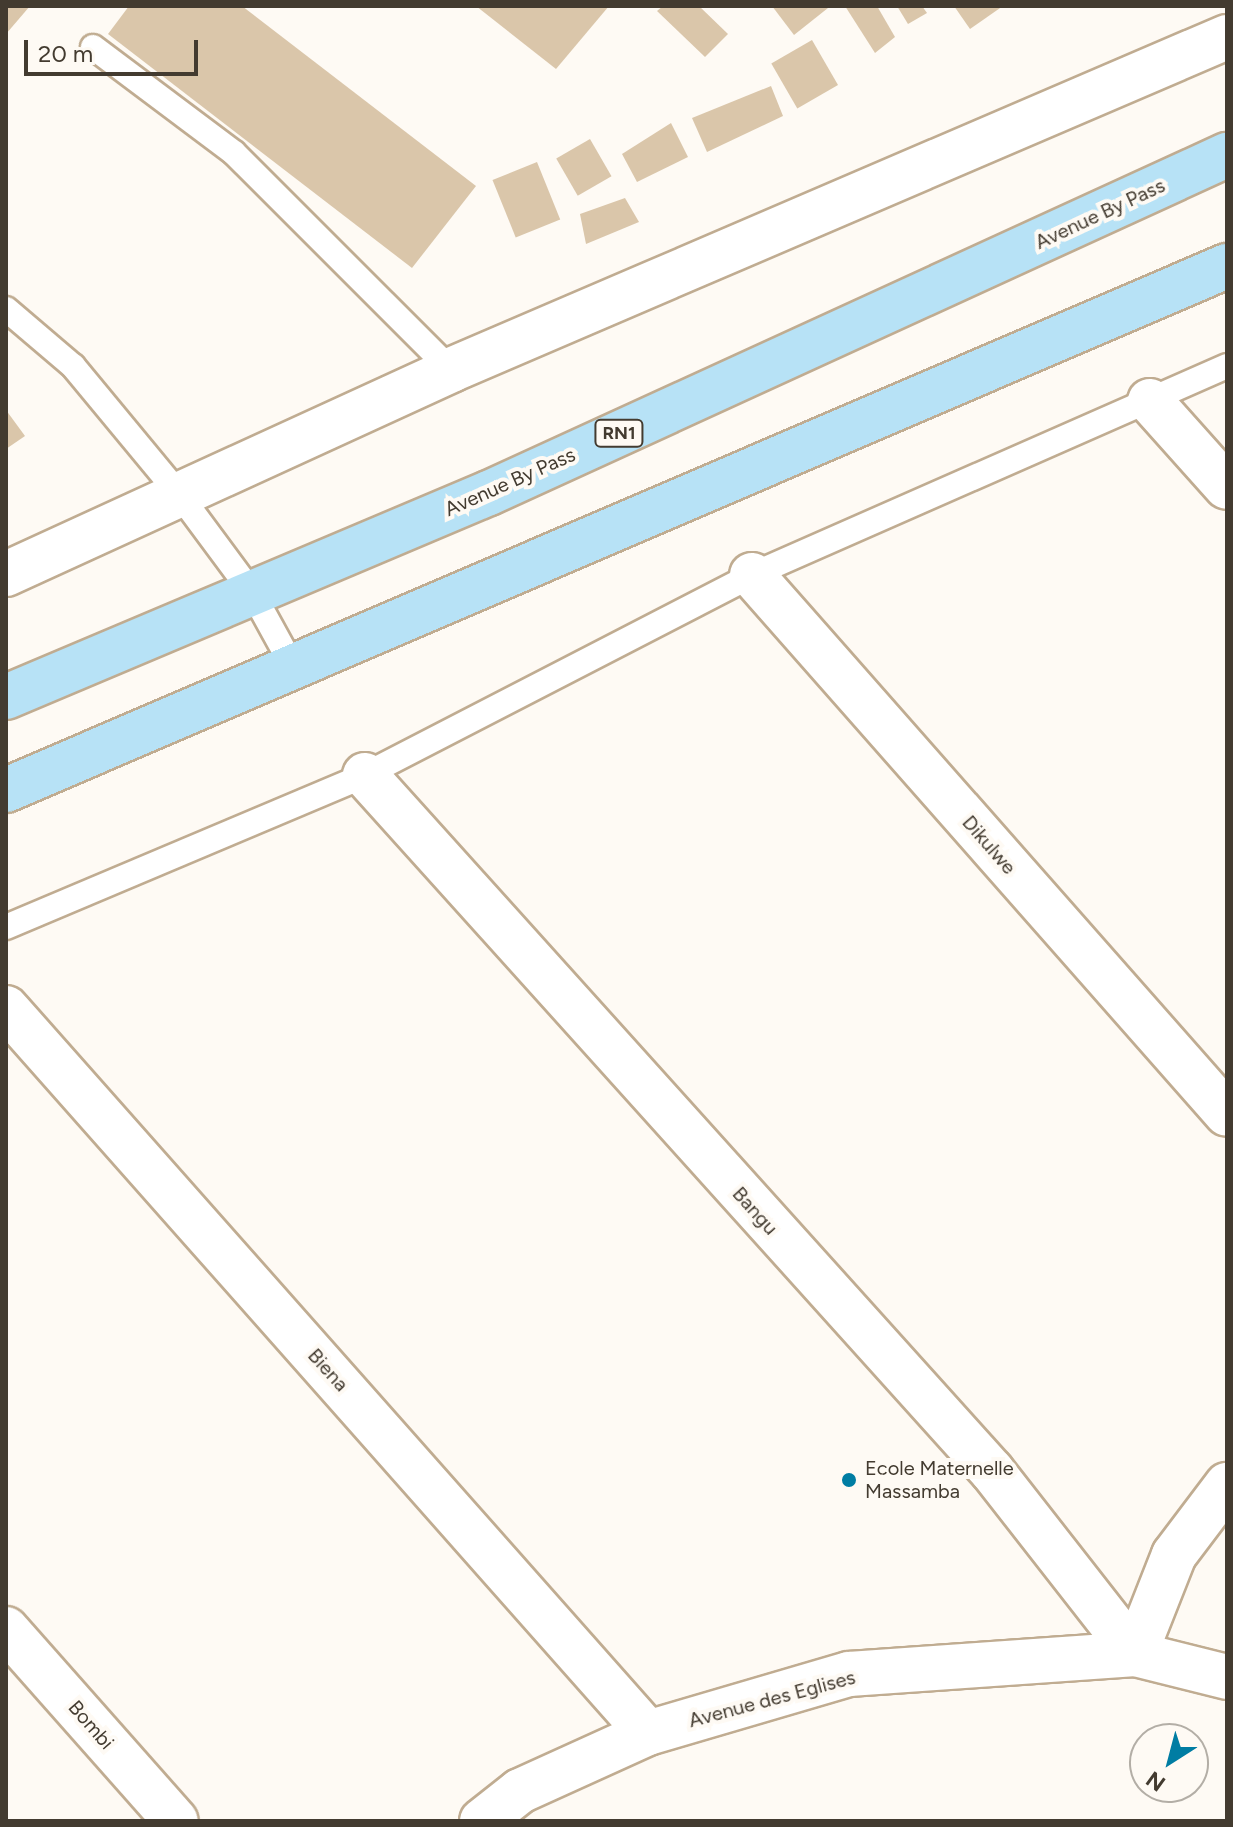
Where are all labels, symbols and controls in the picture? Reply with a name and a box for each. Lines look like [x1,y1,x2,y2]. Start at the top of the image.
scale bar [28,24,202,74]
text: 20 m [38,39,93,68]
street label: Avenue By Pass [1031,173,1169,255]
road number: RN1 [593,419,645,447]
street label: Avenue By Pass [441,442,579,522]
street label: Dikulwe [957,811,1021,879]
street label: Bangu [727,1182,783,1240]
street label: Biena [303,1344,353,1396]
place label: Ecole Maternelle Massamba [865,1456,1014,1503]
marker: Ecole Maternelle Massamba [840,1471,858,1489]
street label: Avenue des Eglises [686,1665,858,1733]
street label: Bombi [63,1696,119,1754]
north arrow [1129,1723,1209,1803]
text: N [1141,1765,1171,1797]

